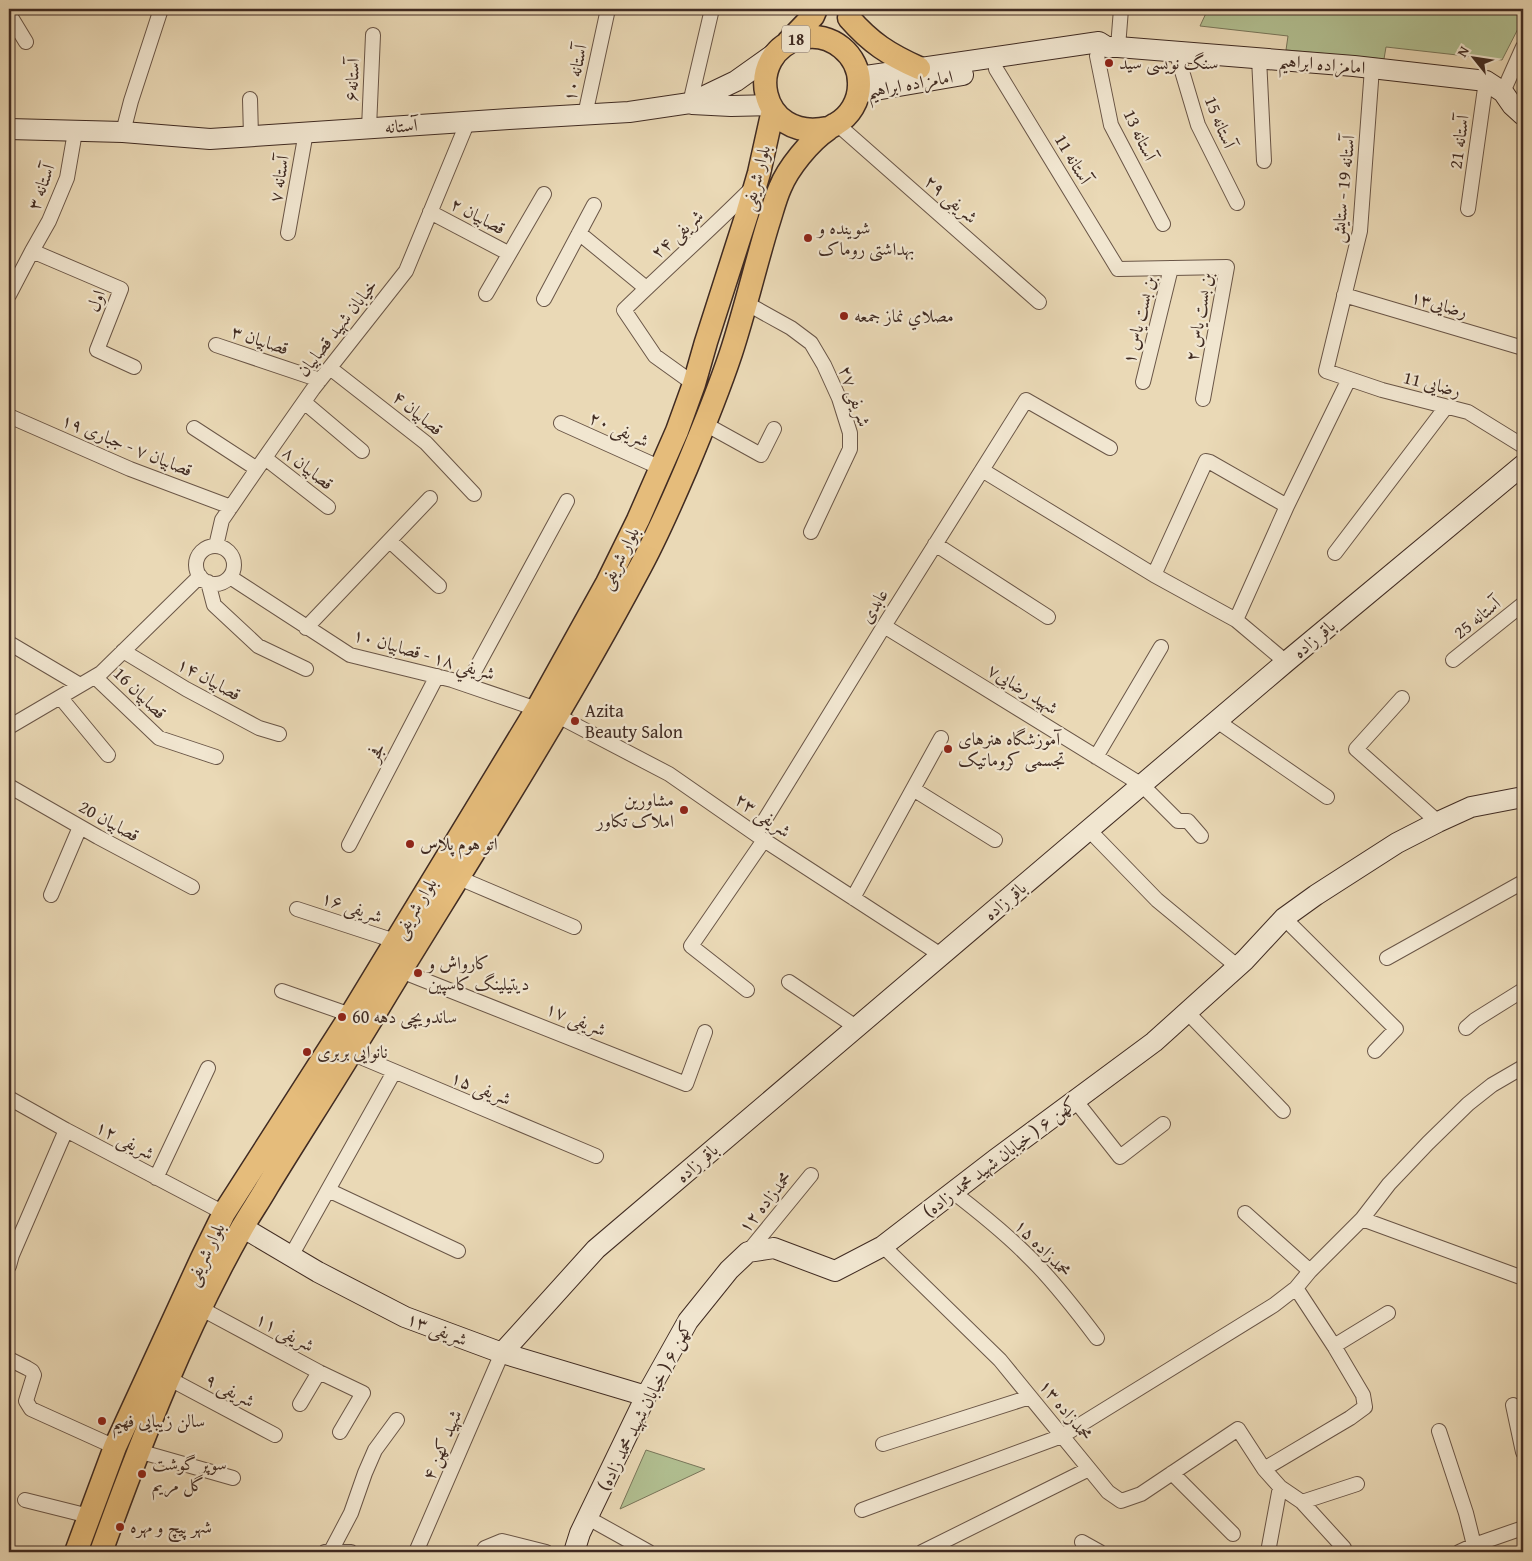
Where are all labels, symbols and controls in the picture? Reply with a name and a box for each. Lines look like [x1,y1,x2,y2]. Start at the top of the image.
road number: 18 [782,26,810,52]
north arrow [1450,32,1500,82]
street label: آستانه ۱۰ [555,40,594,104]
text: N [1452,42,1474,61]
street label: امامزاده ابراهیم [1277,46,1367,86]
place label: سنگ نویسی سید [1119,49,1218,76]
street label: آستانه۶ [337,55,366,102]
marker: سنگ نویسی سید [1103,57,1115,69]
street label: امامزاده ابراهیم [865,63,956,109]
street label: آستانه 15 [1198,92,1244,154]
street label: آستانه 13 [1117,105,1165,167]
street label: آستانه [384,111,420,140]
street label: آستانه 21 [1441,111,1476,171]
street label: آستانه 11 [1048,129,1100,191]
street label: آستانه 19 - ستایش [1323,132,1362,244]
street label: بلوار شریفی [734,142,777,214]
street label: آستانه ۷ [261,151,296,205]
street label: آستانه ۳ [20,158,62,214]
street label: شریفی ۲۹ [919,168,984,229]
street label: قصابیان ۲ [446,190,511,241]
street label: شریفی ۲۴ [644,203,709,265]
place label: شوینده و بهداشتی روماک [816,214,914,262]
marker: شوینده و بهداشتی روماک [802,232,814,244]
street label: بن بست یاس ۲ [1177,270,1220,364]
street label: بن بست یاس ۱ [1115,272,1163,367]
street label: خیابان شهید قصابیان [290,273,383,382]
street label: رضایی۱۳ [1407,283,1471,325]
street label: اول [79,286,112,316]
place label: مصلاي نماز جمعه [854,302,954,331]
marker: مصلاي نماز جمعه [838,310,850,322]
street label: قصابیان ۳ [228,318,292,361]
street label: شریفی ۲۷ [832,362,878,430]
street label: رضایی 11 [1401,363,1464,404]
street label: قصابیان ۴ [387,383,450,442]
street label: شریفی ۲۰ [585,403,653,454]
street label: قصابيان ۷ - جباری ۱۹ [58,406,197,483]
street label: قصابیان ۸ [277,439,340,496]
street label: بلوار شریفی [591,522,646,594]
street label: عابدی [852,583,895,628]
street label: آستانه 25 [1447,589,1508,645]
street label: باقر زاده [1286,613,1341,665]
street label: شريفي ۱۸ - قصابیان ۱۰ [349,620,498,691]
street label: قصابیان ۱۴ [172,650,246,707]
street label: شهید رضایی۷ [983,656,1064,721]
street label: قصابیان 16 [107,660,173,725]
place label: Azita Beauty Salon [585,697,683,745]
marker: Azita Beauty Salon [569,715,581,727]
place label: آموزشگاه هنرهای تجسمی کروماتیک [958,725,1065,773]
street label: فجر [358,737,392,768]
marker: آموزشگاه هنرهای تجسمی کروماتیک [942,743,954,755]
street label: شریفی ۲۳ [730,785,797,844]
place label: مشاورین املاک تکاور [595,786,674,834]
street label: قصابیان 20 [74,793,144,848]
marker: مشاورین املاک تکاور [678,804,690,816]
place label: اتو هوم پلاس [420,830,498,860]
marker: اتو هوم پلاس [404,838,416,850]
street label: بلوار شریفی [386,872,443,943]
street label: باقر زاده [977,875,1032,927]
street label: شریفی ۱۶ [318,884,386,930]
place label: کارواش و دیتیلینگ کاسپین [426,949,529,997]
marker: کارواش و دیتیلینگ کاسپین [412,967,424,979]
street label: شریفی ۱۷ [542,994,610,1043]
place label: ساندویچی دهه 60 [352,1003,457,1030]
marker: ساندویچی دهه 60 [336,1011,348,1023]
place label: نانوایی بربری [317,1038,388,1065]
marker: نانوایی بربری [301,1046,313,1058]
street label: شریفی ۱۵ [447,1063,515,1112]
street label: کهن ۶ ( خیابان شهید محمد زاده) [917,1089,1083,1224]
street label: شریفی ۱۲ [91,1113,159,1166]
street label: باقر زاده [669,1136,724,1189]
street label: محمدزاده ۱۲ [731,1165,798,1238]
street label: محمدزاده ۱۵ [1008,1212,1078,1283]
street label: بلوار شریفی [178,1218,231,1290]
street label: شریفی ۱۱ [251,1305,319,1358]
street label: شریفی ۱۳ [403,1305,471,1352]
street label: کهن ۶ ( خیابان شهید محمد زاده) [590,1316,699,1495]
street label: شریفی ۹ [201,1365,260,1414]
street label: محمدزاده ۱۳ [1033,1373,1100,1446]
street label: شهید کهن ۴ [415,1405,468,1484]
place label: سالن زیبایی فهیم [112,1407,205,1439]
marker: سالن زیبایی فهیم [96,1415,108,1427]
place label: سوپر گوشت گل مریم [152,1450,227,1501]
marker: سوپر گوشت گل مریم [136,1468,148,1480]
place label: شهر پیچ و مهره [130,1513,212,1543]
marker: شهر پیچ و مهره [114,1521,126,1533]

